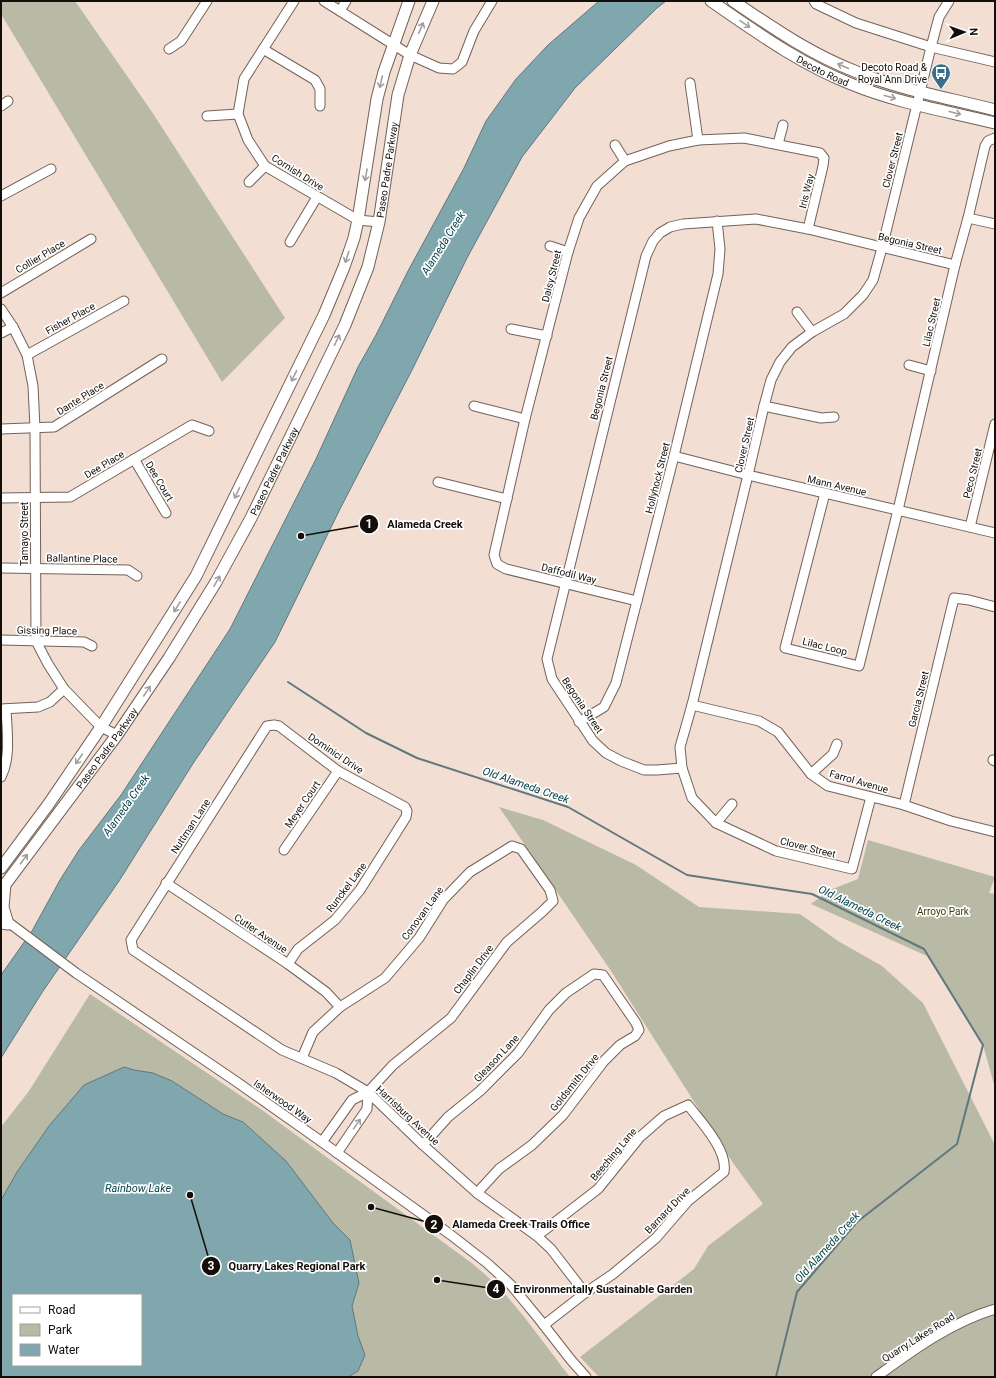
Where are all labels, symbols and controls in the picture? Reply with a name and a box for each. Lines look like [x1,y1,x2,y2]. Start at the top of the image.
north arrow [944,12,984,52]
one-way arrow [739,20,750,28]
one-way arrow [418,22,426,34]
text: N [967,28,980,36]
street label: Decoto Road [794,53,851,89]
one-way arrow [838,62,850,69]
place label: Decoto Road & Royal Ann Drive [858,62,928,85]
bus stop icon: Decoto Road & Royal Ann Drive [930,62,952,90]
one-way arrow [377,75,385,88]
one-way arrow [883,94,896,101]
one-way arrow [948,110,961,117]
street label: Paseo Padre Parkway [375,121,400,218]
street label: Clover Street [880,131,905,189]
street label: Cornish Drive [270,152,326,193]
one-way arrow [361,168,369,181]
street label: Iris Way [797,173,816,209]
water label: Alameda Creek [418,209,468,278]
street label: Begonia Street [877,231,943,256]
street label: Collier Place [14,237,67,275]
street label: Daisy Street [540,249,563,303]
one-way arrow [343,251,350,264]
street label: Lilac Street [921,297,942,348]
street label: Fisher Place [44,300,97,336]
one-way arrow [334,334,341,346]
street label: Begonia Street [588,355,615,421]
one-way arrow [290,370,297,382]
street label: Dante Place [55,380,106,417]
street label: Clover Street [733,416,756,474]
street label: Paseo Padre Parkway [248,425,301,517]
street label: Hollyhock Street [643,441,672,515]
street label: Peco Street [961,447,984,499]
street label: Dee Place [82,448,126,481]
street label: Dee Court [143,459,176,503]
street label: Mann Avenue [806,473,868,498]
one-way arrow [233,486,240,498]
street label: Tamayo Street [19,502,30,566]
callout: Alameda Creek [359,513,471,536]
text: 1 [366,517,372,531]
text: Alameda Creek [387,518,463,531]
street label: Ballantine Place [46,552,118,565]
street label: Daffodil Way [540,561,598,586]
one-way arrow [213,575,221,587]
one-way arrow [172,602,181,613]
street label: Gissing Place [17,624,77,637]
street label: Lilac Loop [801,636,849,657]
street label: Garcia Street [906,670,931,728]
street label: Begonia Street [560,675,605,735]
one-way arrow [143,686,151,697]
street label: Paseo Padre Parkway [74,706,140,791]
street label: Dominici Drive [306,731,365,776]
one-way arrow [75,753,83,764]
water label: Old Alameda Creek [481,765,571,807]
street label: Farrol Avenue [828,768,890,795]
water label: Alameda Creek [100,772,153,839]
street label: Meyer Court [283,779,322,830]
street label: Nuttman Lane [169,797,212,856]
street label: Clover Street [779,835,837,860]
one-way arrow [20,853,29,864]
street label: Runckel Lane [324,860,369,914]
water label: Old Alameda Creek [816,883,904,934]
street label: Conovan Lane [399,884,445,942]
park label: Arroyo Park [917,906,970,917]
street label: Cutler Avenue [232,912,289,955]
street label: Chaplin Drive [451,943,495,996]
street label: Gleason Lane [472,1032,521,1084]
street label: Goldsmith Drive [548,1051,601,1113]
street label: Isherwood Way [252,1077,314,1126]
street label: Harrisburg Avenue [374,1083,441,1147]
one-way arrow [353,1119,361,1130]
street label: Beeching Lane [588,1126,639,1183]
water label: Rainbow Lake [105,1182,171,1195]
street label: Barnard Drive [643,1185,692,1236]
water label: Old Alameda Creek [792,1209,863,1285]
callout: Alameda Creek Trails Office [424,1213,598,1236]
text: 2 [431,1218,438,1232]
text: Alameda Creek Trails Office [452,1218,590,1231]
callout: Quarry Lakes Regional Park [201,1255,374,1278]
text: 3 [208,1259,215,1273]
text: Quarry Lakes Regional Park [229,1260,366,1273]
callout: Environmentally Sustainable Garden [486,1277,700,1300]
text: 4 [493,1282,500,1296]
text: Environmentally Sustainable Garden [514,1283,692,1296]
legend [12,1294,142,1366]
text: Road [48,1303,76,1317]
street label: Quarry Lakes Road [880,1311,957,1364]
text: Park [48,1323,73,1337]
text: Water [48,1343,79,1357]

